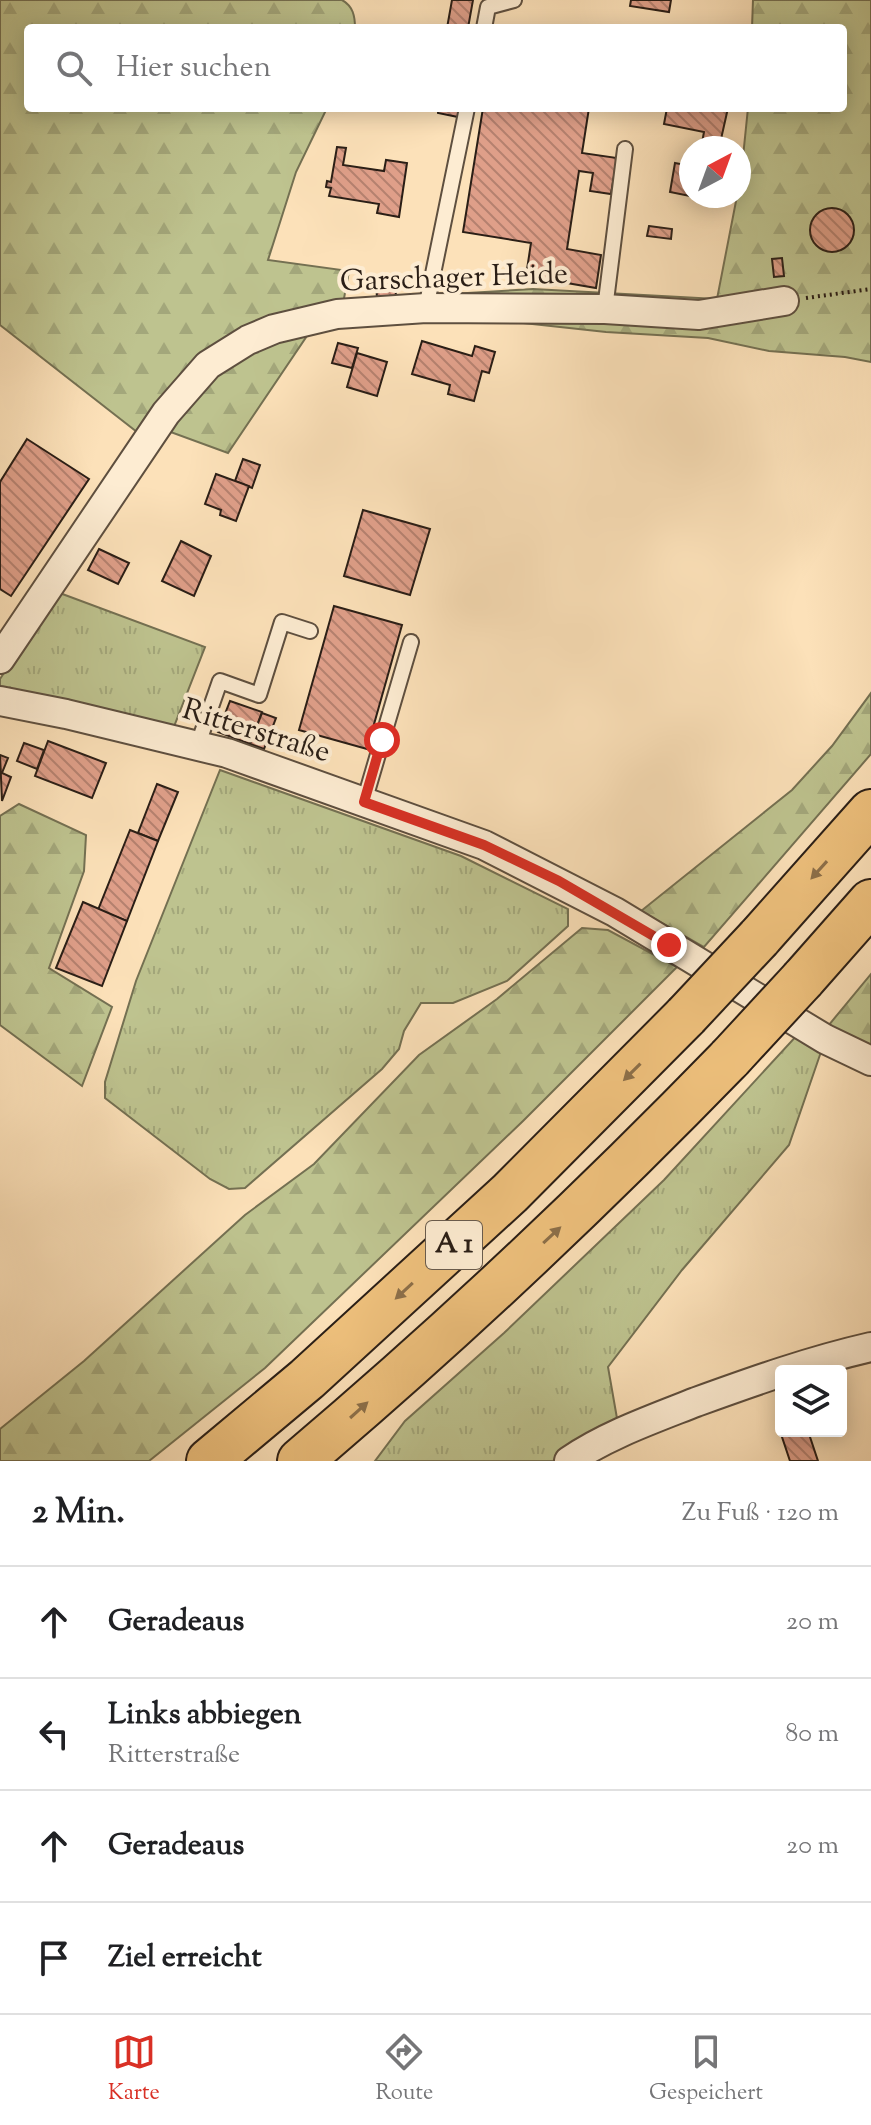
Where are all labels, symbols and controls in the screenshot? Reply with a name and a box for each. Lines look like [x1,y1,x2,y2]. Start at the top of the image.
search box [24,24,847,112]
icon: search [52,46,96,90]
text: Hier suchen [116,47,271,90]
north arrow [679,136,751,208]
street label: Garschager Heide [339,254,569,304]
street label: Ritterstraße [177,689,335,775]
route start [364,722,400,758]
one-way arrow [811,861,829,880]
route end [651,927,687,963]
one-way arrow [623,1062,641,1081]
road number: A 1 [426,1221,482,1269]
one-way arrow [542,1227,561,1245]
one-way arrow [394,1281,413,1299]
map controls [775,1365,847,1437]
button: layers [775,1365,847,1437]
one-way arrow [350,1402,369,1420]
text: 2 Min. [32,1489,125,1538]
text: Zu Fuß · 120 m [682,1495,839,1532]
icon: ahead [32,1600,76,1644]
text: Geradeaus [108,1601,244,1644]
text: 20 m [786,1604,839,1641]
text: Links abbiegen [108,1694,301,1737]
icon: left [32,1712,76,1756]
text: 80 m [785,1716,839,1753]
text: Ritterstraße [108,1737,240,1774]
icon: ahead [32,1824,76,1868]
text: Geradeaus [108,1825,244,1868]
text: 20 m [786,1828,839,1865]
icon: arrive [32,1936,76,1980]
text: Ziel erreicht [108,1937,262,1980]
tab: Karte [108,2030,160,2110]
tab: Route [376,2030,433,2110]
tab: Gespeichert [649,2030,763,2110]

